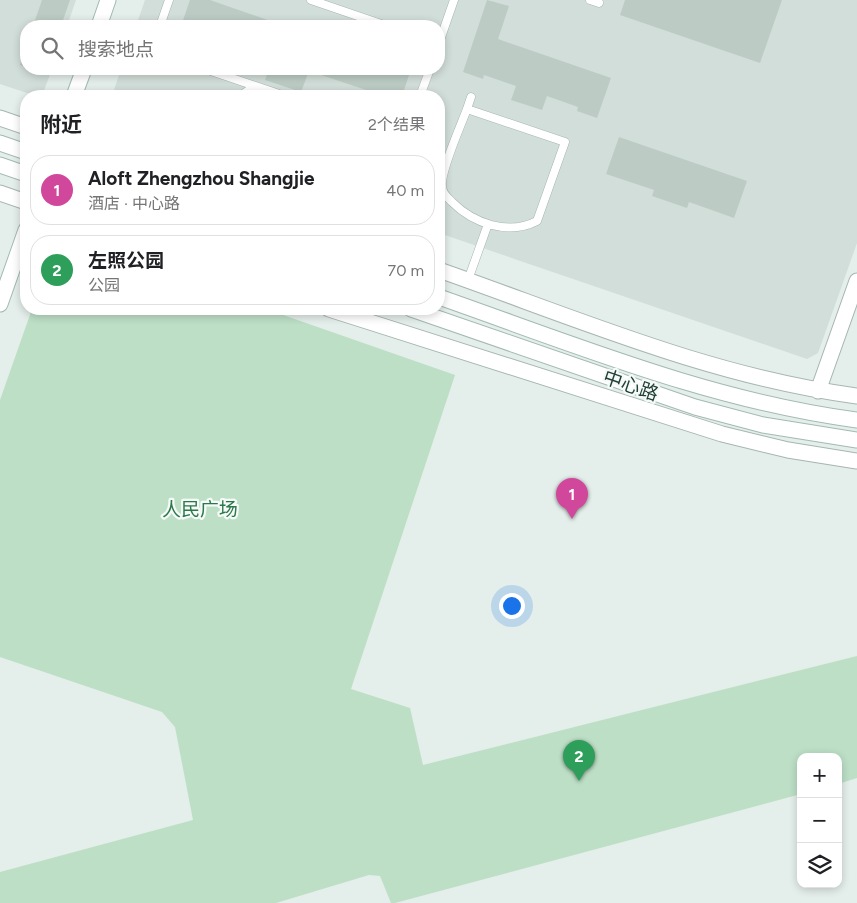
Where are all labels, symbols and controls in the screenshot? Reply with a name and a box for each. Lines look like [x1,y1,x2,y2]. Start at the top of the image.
search box [20,20,445,75]
icon: search [38,34,66,62]
text: 搜索地点 [78,38,154,61]
text: 附近 [40,112,82,137]
text: 2个结果 [368,115,425,134]
text: Aloft Zhengzhou Shangjie [88,167,314,190]
text: 1 [54,181,60,200]
text: 40 m [386,181,424,200]
text: 酒店 · 中心路 [88,194,180,213]
text: 左照公园 [88,249,164,272]
text: 2 [52,261,62,280]
text: 70 m [388,261,424,280]
text: 公园 [88,276,120,295]
street label: 中心路 [600,365,662,406]
pin: 1 [556,478,588,519]
park label: 人民广场 [162,498,238,521]
your location [499,593,525,619]
pin: 2 [563,740,595,781]
map controls [797,753,842,888]
button: + [797,753,842,798]
button: − [797,798,842,843]
button: layers [797,843,842,888]

